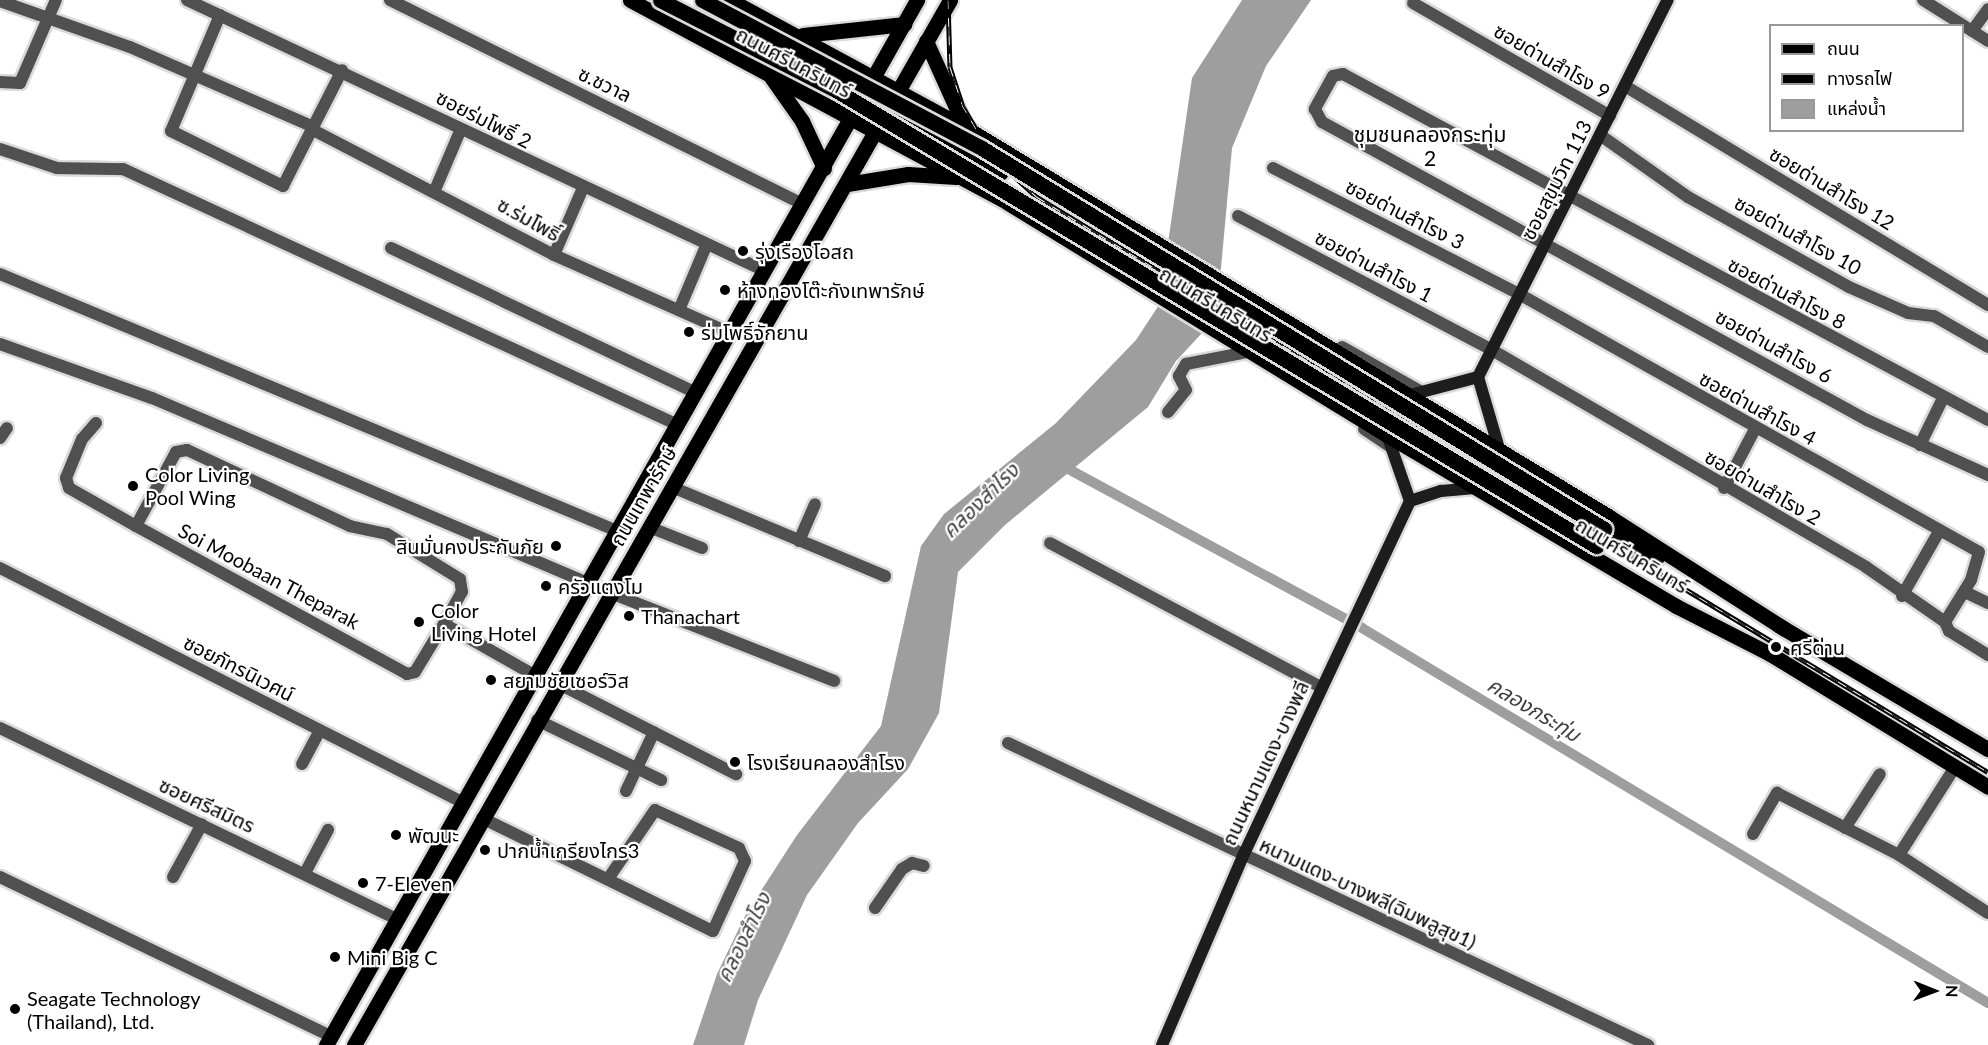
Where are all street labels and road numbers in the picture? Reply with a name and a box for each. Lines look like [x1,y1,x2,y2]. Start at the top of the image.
street label: ซอยด่านสำโรง 9 [1490,18,1614,104]
street label: ถนนศรีนครินทร์ [732,22,856,102]
street label: ซ.ชวาล [574,61,636,107]
street label: ซอยร่มโพธิ์ 2 [432,85,536,153]
street label: ซอยสุขุมวิท 113 [1516,116,1596,244]
street label: ซอยด่านสำโรง 12 [1765,141,1899,235]
street label: ซอยด่านสำโรง 3 [1342,174,1468,254]
street label: ซอยด่านสำโรง 10 [1730,190,1866,280]
street label: ซ.ร่มโพธิ์ [493,192,565,246]
street label: ซอยด่านสำโรง 1 [1311,225,1437,307]
street label: ซอยด่านสำโรง 8 [1724,252,1850,334]
street label: ถนนศรีนครินทร์ [1155,261,1277,347]
street label: ซอยด่านสำโรง 6 [1711,304,1837,388]
street label: ซอยด่านสำโรง 4 [1695,366,1821,450]
street label: ถนนเทพารักษ์ [605,442,681,550]
street label: ซอยด่านสำโรง 2 [1701,444,1825,530]
street label: ถนนศรีนครินทร์ [1571,512,1693,598]
street label: Soi Moobaan Theparak [174,518,364,634]
street label: ซอยภัทรนิเวศน์ [180,630,298,706]
street label: ถนนหนามแดง-บางพลี [1216,677,1314,849]
street label: ซอยศรีสมิตร [155,772,259,838]
street label: หนามแดง-บางพลี(ฉิมพลูสุข1) [1256,832,1480,954]

